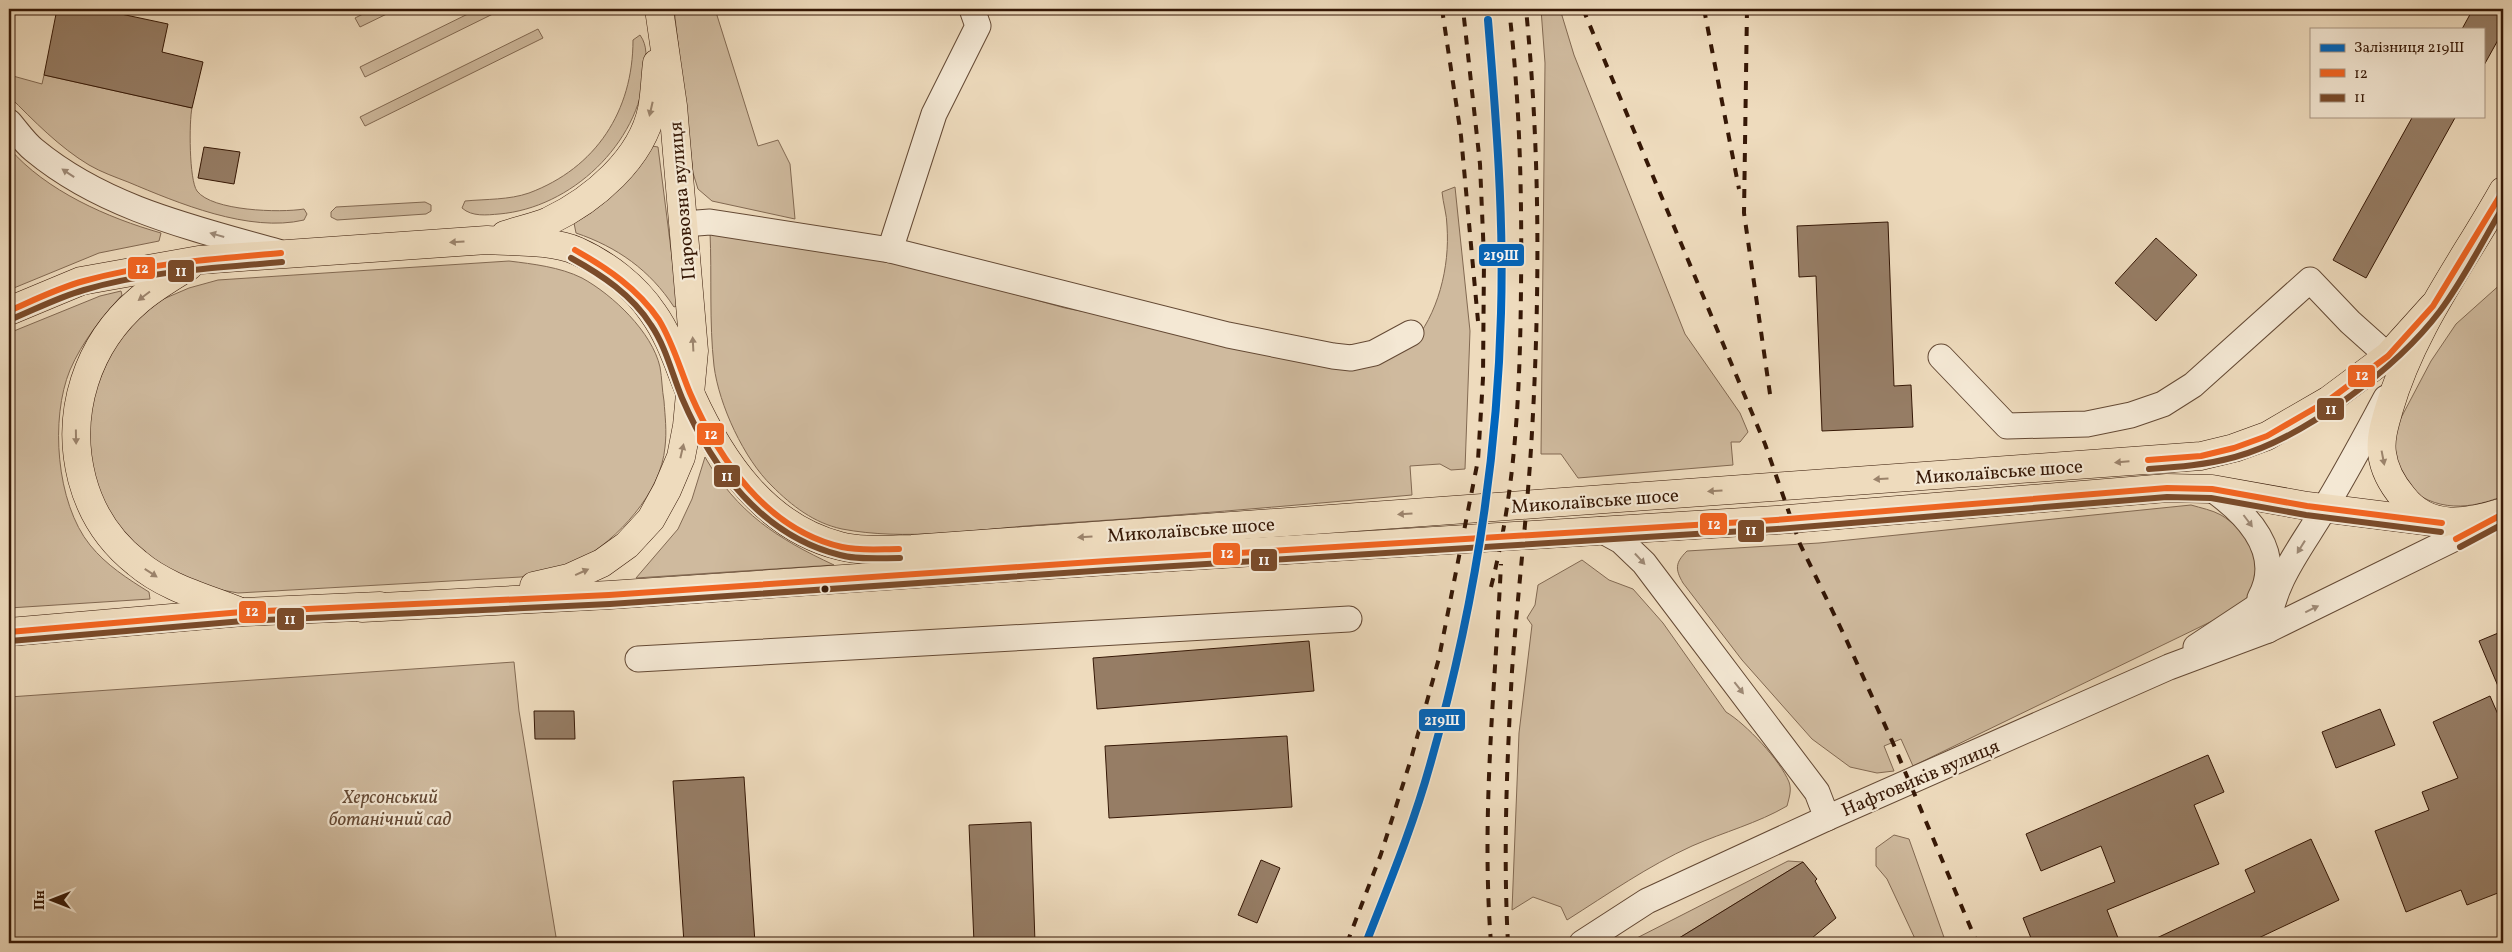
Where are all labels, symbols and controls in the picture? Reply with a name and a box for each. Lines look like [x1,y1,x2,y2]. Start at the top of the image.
legend [2310,28,2484,118]
text: Залізниця 219Ш [2354,38,2464,59]
text: 12 [2354,64,2368,85]
text: 11 [2354,88,2366,109]
one-way arrow [647,102,655,117]
street label: Паровозна вулиця [663,120,703,281]
one-way arrow [61,168,75,178]
one-way arrow [209,231,224,239]
one-way arrow [449,239,465,247]
line badge: 219Ш [1478,243,1525,267]
text: 219Ш [1483,247,1519,266]
line badge: 12 [127,256,156,280]
line badge: 11 [167,259,195,283]
text: 12 [136,260,148,279]
text: 11 [175,263,187,282]
one-way arrow [138,291,151,302]
one-way arrow [689,336,697,352]
line badge: 12 [2347,364,2376,388]
text: 12 [2356,367,2368,386]
line badge: 11 [2316,397,2345,421]
text: 11 [2325,401,2337,420]
line badge: 12 [696,422,725,446]
text: 12 [705,426,717,445]
one-way arrow [72,429,80,445]
one-way arrow [678,444,686,459]
one-way arrow [2380,450,2388,466]
street label: Миколаївське шосе [1914,454,2084,492]
one-way arrow [2114,458,2130,466]
line badge: 11 [713,464,741,488]
text: 11 [721,468,733,487]
one-way arrow [1873,476,1889,484]
street label: Миколаївське шосе [1510,483,1680,521]
one-way arrow [1707,488,1723,496]
one-way arrow [1396,510,1412,518]
street label: Миколаївське шосе [1106,512,1276,550]
line badge: 12 [1699,512,1728,536]
one-way arrow [2243,514,2253,528]
text: 12 [1708,516,1720,535]
line badge: 11 [1737,519,1765,543]
text: 11 [1745,522,1757,541]
one-way arrow [1077,533,1093,541]
one-way arrow [2297,541,2306,554]
line badge: 12 [1212,542,1241,566]
text: 12 [1221,545,1233,564]
line badge: 11 [1250,548,1278,572]
text: 11 [1258,552,1270,571]
one-way arrow [1634,553,1646,565]
one-way arrow [145,568,158,578]
one-way arrow [575,568,589,576]
unlabelled marker [820,584,830,594]
line badge: 12 [238,600,267,624]
text: 12 [246,603,258,622]
one-way arrow [2304,604,2319,613]
line badge: 11 [276,607,305,631]
text: 11 [284,611,296,630]
one-way arrow [1734,681,1745,694]
line badge: 219Ш [1418,708,1466,732]
text: 219Ш [1424,712,1460,731]
street label: Нафтовиків вулиця [1838,734,2004,824]
park label: Херсонський ботанічний сад [329,785,452,833]
north arrow [28,874,78,924]
text: Пн [31,890,50,910]

